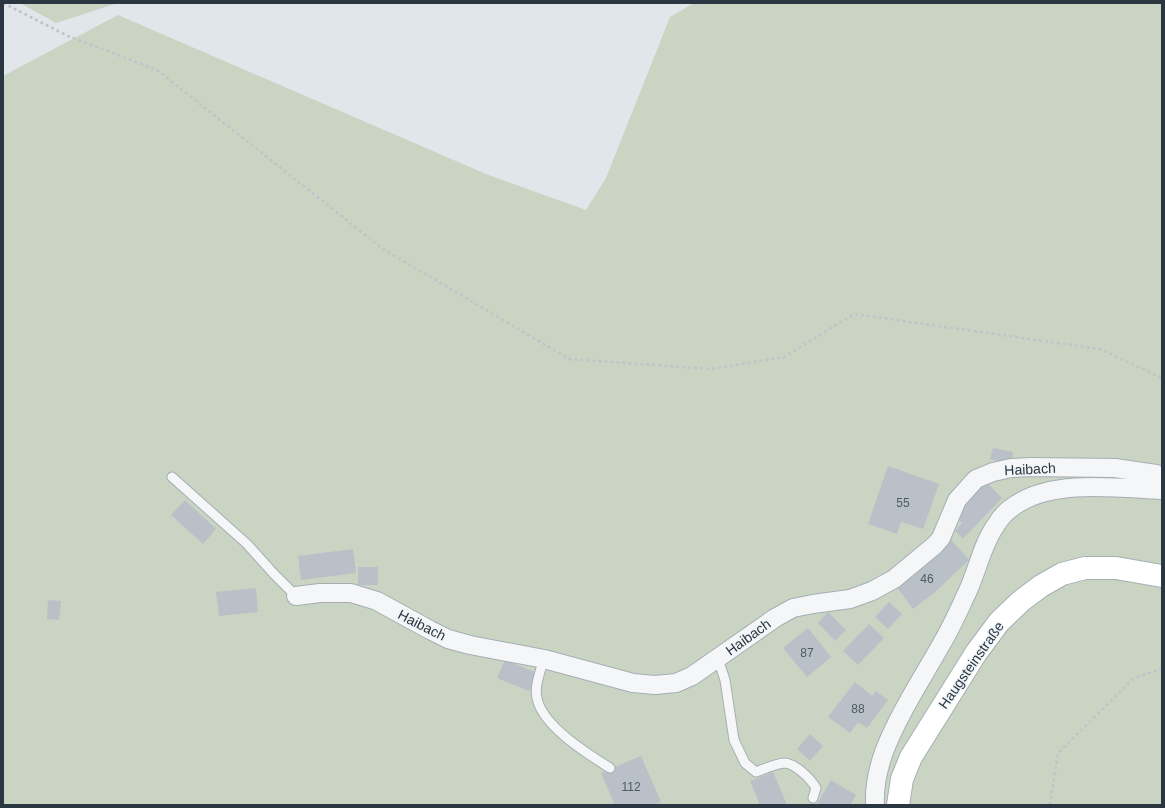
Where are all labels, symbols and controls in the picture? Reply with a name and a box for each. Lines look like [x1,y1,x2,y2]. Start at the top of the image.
street label: Haibach [1004,460,1056,478]
house number: 55 [896,496,910,510]
house number: 46 [920,572,934,586]
street label: Haibach [395,606,449,644]
street label: Haibach [723,615,773,659]
street label: Haugsteinstraße [935,618,1007,712]
house number: 87 [800,646,814,660]
house number: 88 [851,702,865,716]
house number: 112 [621,780,641,794]

